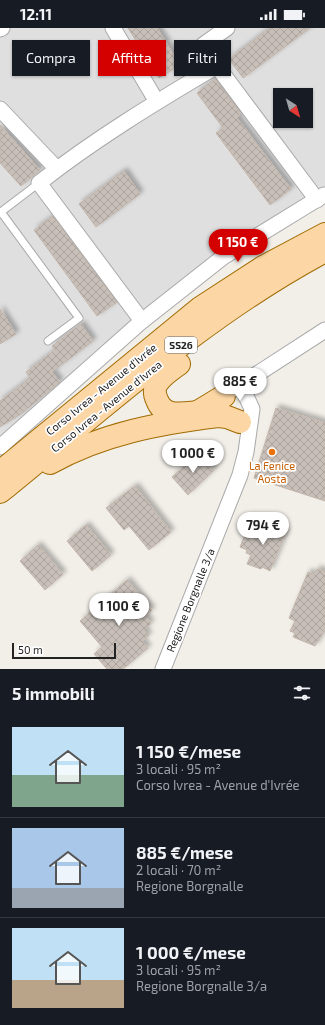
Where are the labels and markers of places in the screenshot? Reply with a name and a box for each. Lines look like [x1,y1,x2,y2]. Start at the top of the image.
pin: 1 150 € [201,229,275,263]
pin: 885 € [212,368,268,402]
pin: 1 000 € [156,440,230,474]
marker: La Fenice Aosta [267,447,277,457]
place label: La Fenice Aosta [249,459,295,485]
pin: 794 € [235,512,291,546]
pin: 1 100 € [82,593,156,627]

